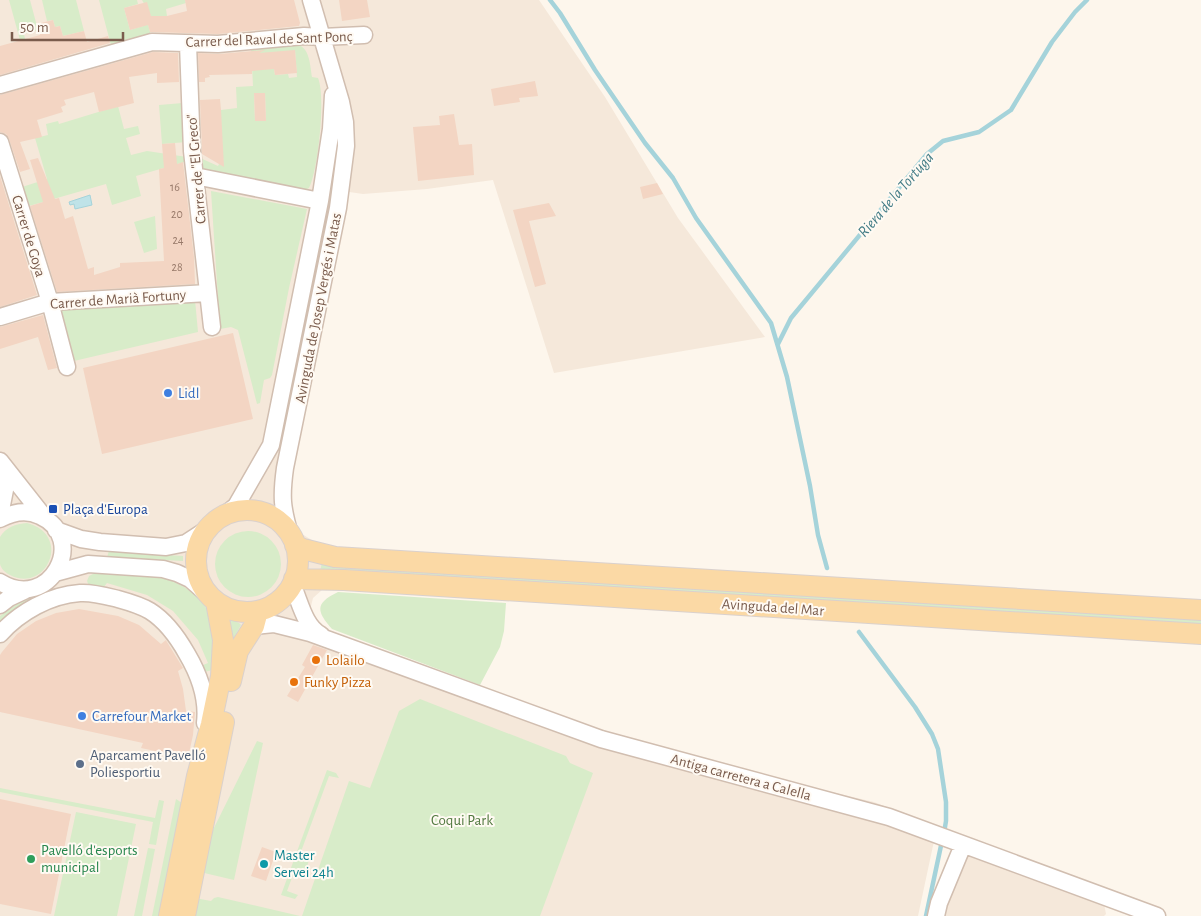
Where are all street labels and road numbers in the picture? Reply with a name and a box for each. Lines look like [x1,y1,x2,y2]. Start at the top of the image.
street label: Carrer del Raval de Sant Ponç [185,29,353,50]
street label: Carrer de "El Greco" [184,113,209,225]
street label: Carrer de Goya [9,193,48,279]
street label: Avinguda de Josep Vergés i Matas [293,212,344,404]
street label: Carrer de Marià Fortuny [50,287,187,312]
street label: Avinguda del Mar [721,596,825,619]
street label: Antiga carretera a Calella [669,751,813,803]

